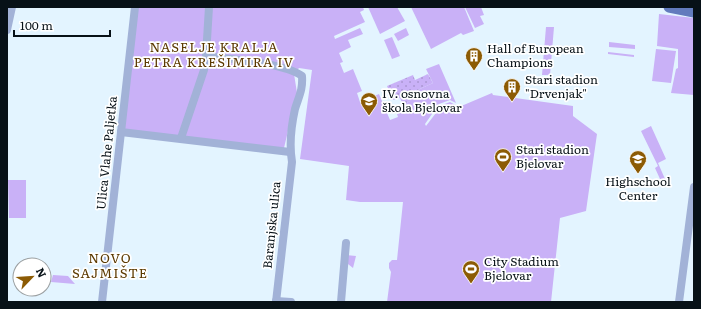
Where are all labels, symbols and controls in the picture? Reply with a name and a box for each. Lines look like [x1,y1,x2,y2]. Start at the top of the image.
scale bar [14,12,110,38]
text: 100 m [20,16,53,34]
district label: NASELJE KRALJA PETRA KREŠIMIRA IV [134,37,294,71]
place label: Hall of European Champions [487,39,584,71]
building icon: Hall of European Champions [464,46,484,71]
place label: Stari stadion "Drvenjak" [525,70,598,102]
building icon: Stari stadion "Drvenjak" [502,77,522,102]
place label: IV. osnovna škola Bjelovar [382,84,462,116]
school or university icon: IV. osnovna škola Bjelovar [359,91,379,116]
street label: Ulica Vlahe Paljetka [91,95,121,211]
place label: Stari stadion Bjelovar [516,140,589,172]
sports icon: Stari stadion Bjelovar [493,147,513,172]
school or university icon: Highschool Center [628,149,648,174]
place label: Highschool Center [605,172,671,204]
street label: Baranjska ulica [257,180,285,269]
district label: NOVO SAJMIŠTE [72,248,148,282]
place label: City Stadium Bjelovar [484,252,559,284]
north arrow [12,257,52,297]
sports icon: City Stadium Bjelovar [461,259,481,284]
text: N [33,265,51,280]

